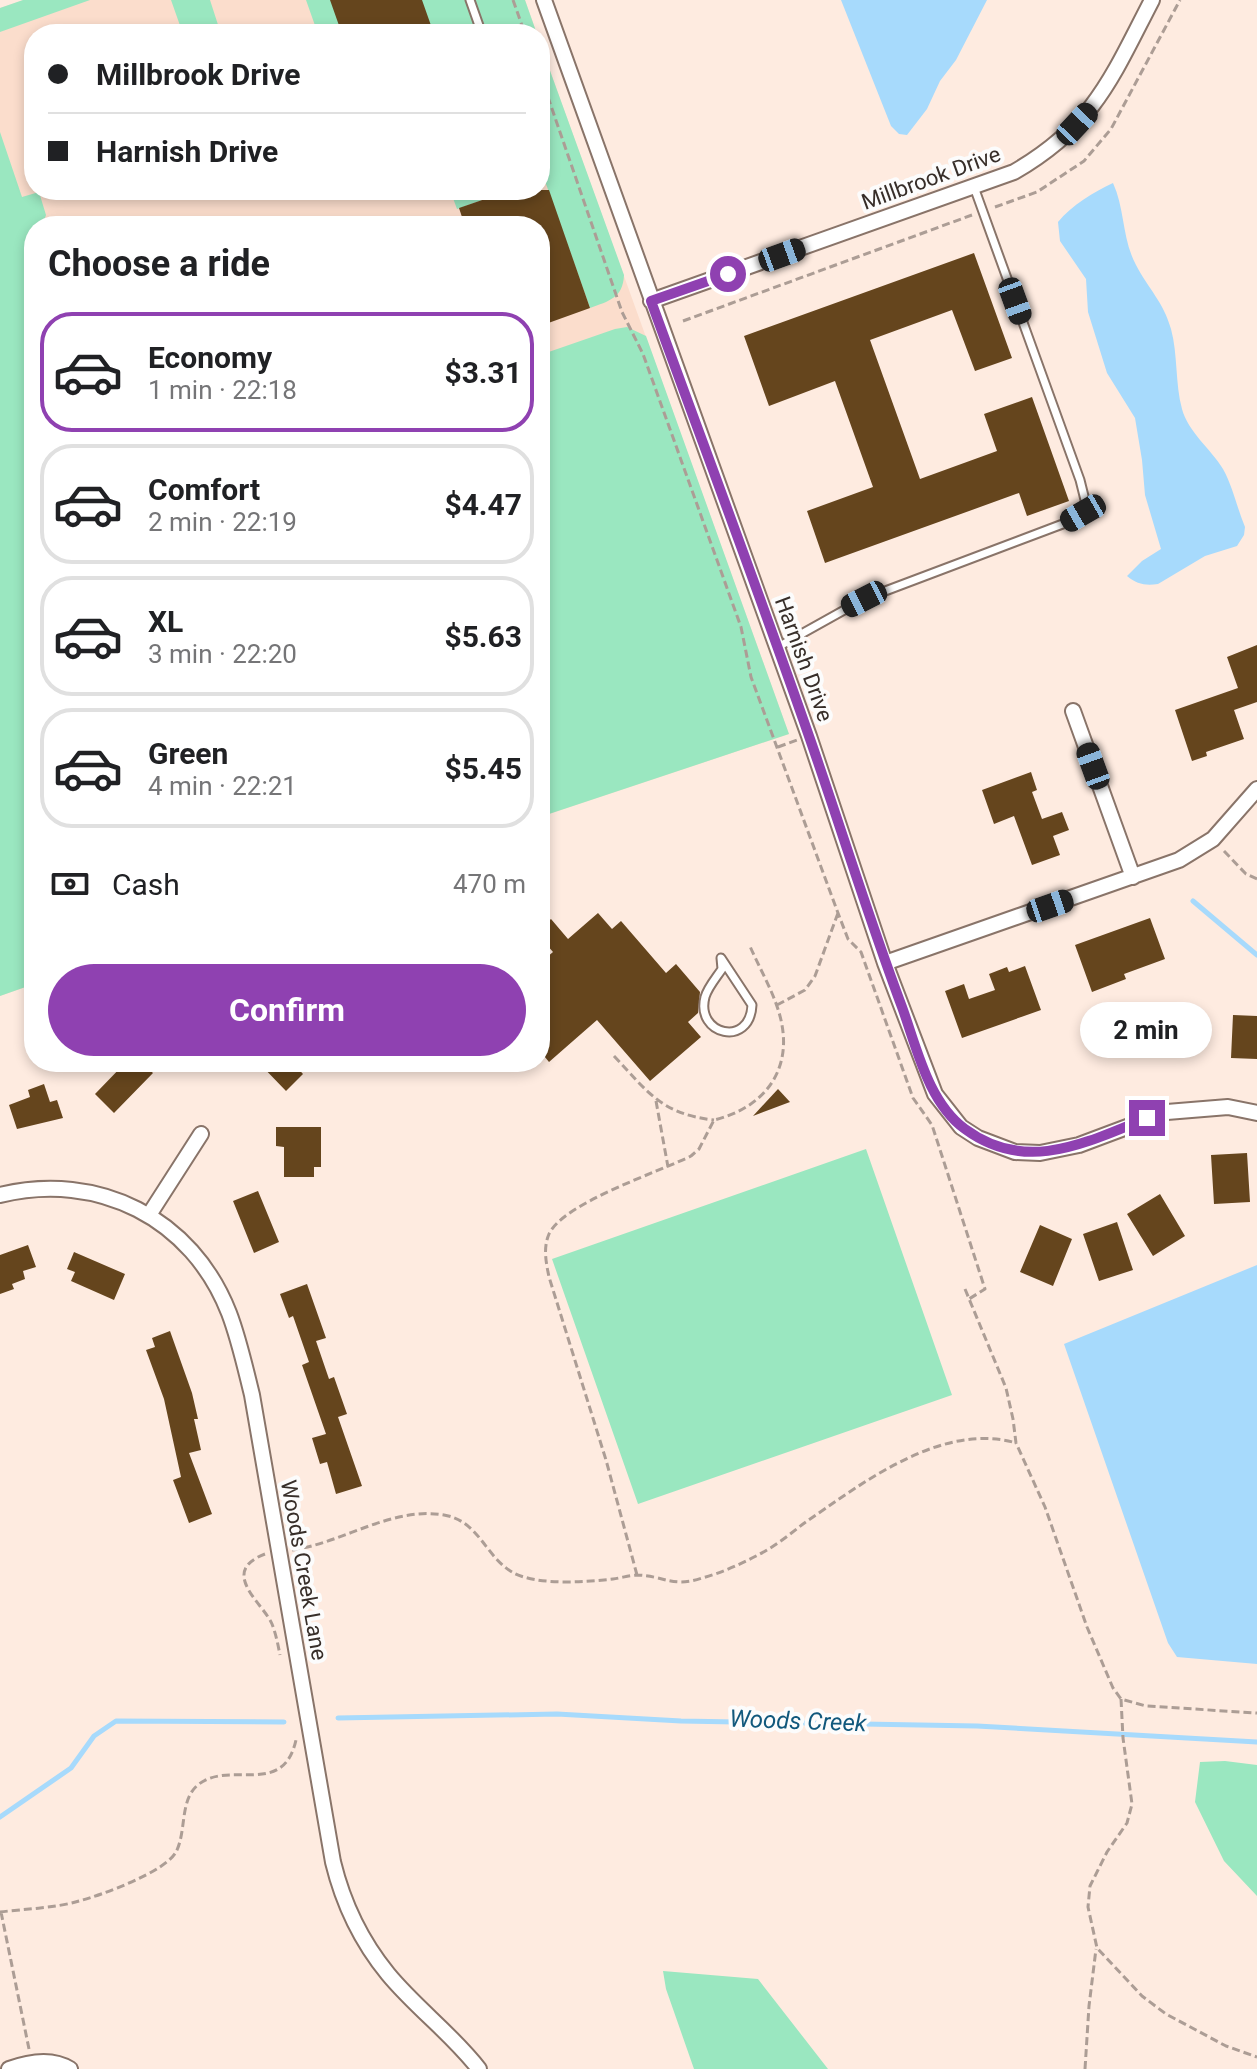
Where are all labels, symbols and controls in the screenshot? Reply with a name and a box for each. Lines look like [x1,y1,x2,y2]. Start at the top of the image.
text: Millbrook Drive [96,57,300,92]
car [1052,98,1102,150]
text: Harnish Drive [96,134,278,169]
street label: Millbrook Drive [858,141,1004,215]
car [755,236,809,274]
text: Choose a ride [48,243,270,285]
route start [710,256,746,292]
car [996,274,1034,328]
icon: car [52,336,124,408]
text: Economy [148,340,272,375]
text: $3.31 [444,355,522,390]
text: 1 min · 22:18 [148,375,297,405]
icon: car [52,468,124,540]
text: Comfort [148,472,260,507]
text: $4.47 [444,487,522,522]
car [1056,491,1110,535]
text: 2 min · 22:19 [148,507,297,537]
car [837,577,891,621]
street label: Harnish Drive [770,593,838,725]
icon: car [52,600,124,672]
text: XL [148,604,183,639]
text: $5.63 [444,619,522,654]
text: 3 min · 22:20 [148,639,297,669]
icon: car [52,732,124,804]
text: Green [148,736,228,771]
car [1074,739,1112,793]
text: $5.45 [444,751,522,786]
text: 4 min · 22:21 [148,771,297,801]
icon: cash [48,862,92,906]
text: Cash [112,867,180,902]
text: 470 m [453,869,526,899]
car [1023,887,1077,925]
button: Confirm [48,964,526,1056]
callout: 2 min [1081,1002,1213,1058]
text: 2 min [1113,1015,1179,1045]
route end [1129,1100,1165,1136]
street label: Woods Creek Lane [276,1478,332,1662]
water label: Woods Creek [729,1705,868,1737]

